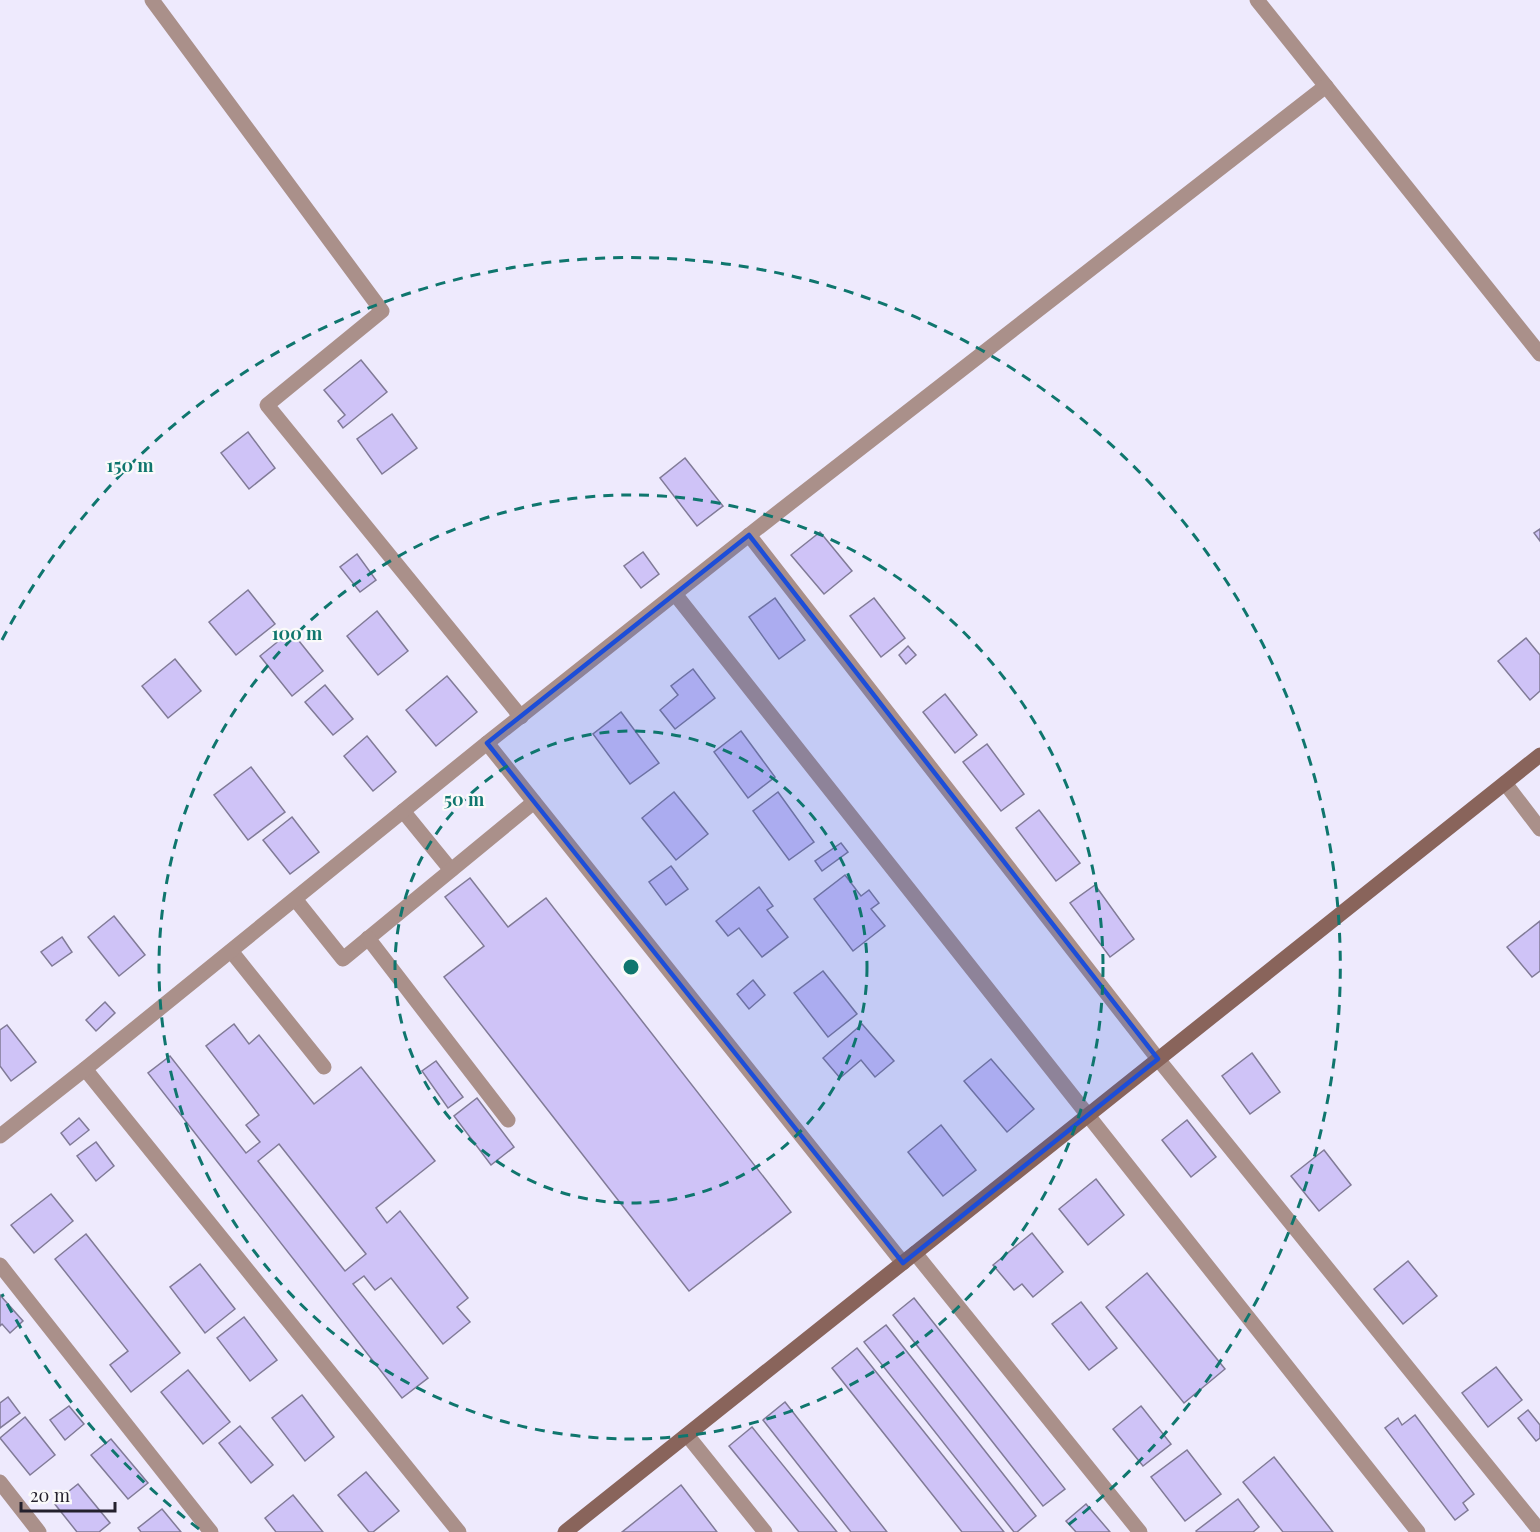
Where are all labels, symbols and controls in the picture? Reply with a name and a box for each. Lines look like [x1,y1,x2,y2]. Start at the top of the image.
text: 150 m [106,453,154,477]
text: 100 m [272,621,323,645]
text: 50 m [444,787,485,811]
centre of rings [621,957,641,977]
scale bar [21,1475,116,1513]
text: 20 m [30,1483,70,1507]

